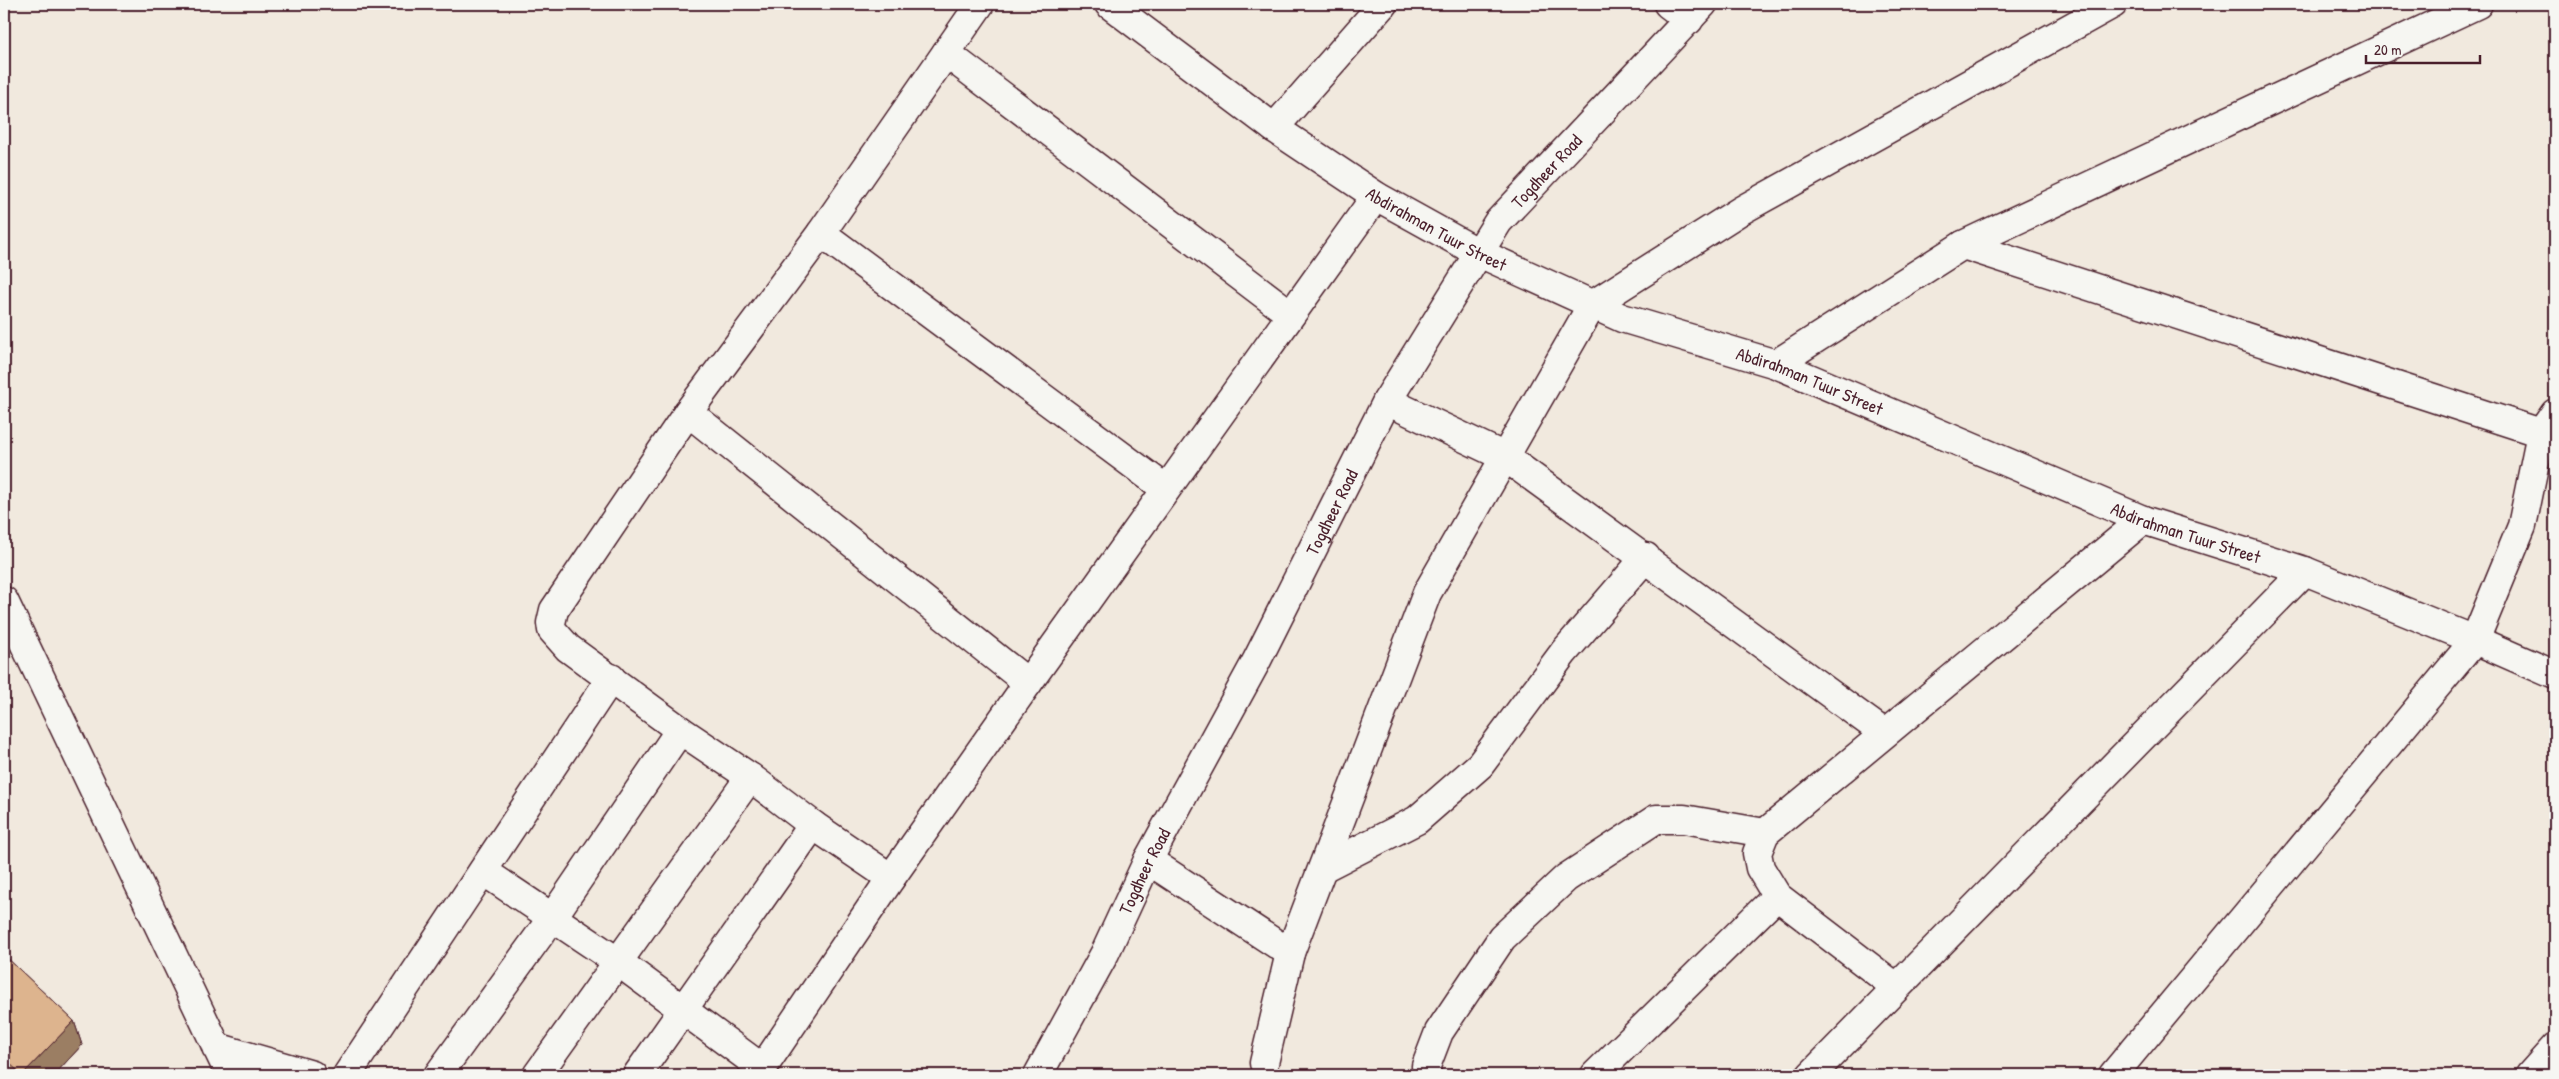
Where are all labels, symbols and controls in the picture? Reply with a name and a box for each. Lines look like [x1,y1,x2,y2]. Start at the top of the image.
scale bar [2366,32,2480,64]
text: 20 m [2374,39,2401,60]
street label: Togdheer Road [1505,128,1587,213]
street label: Abdirahman Tuur Street [1361,181,1512,277]
street label: Abdirahman Tuur Street [1733,340,1888,421]
street label: Togdheer Road [1299,465,1363,559]
street label: Abdirahman Tuur Street [2107,495,2265,569]
street label: Togdheer Road [1112,823,1176,918]

